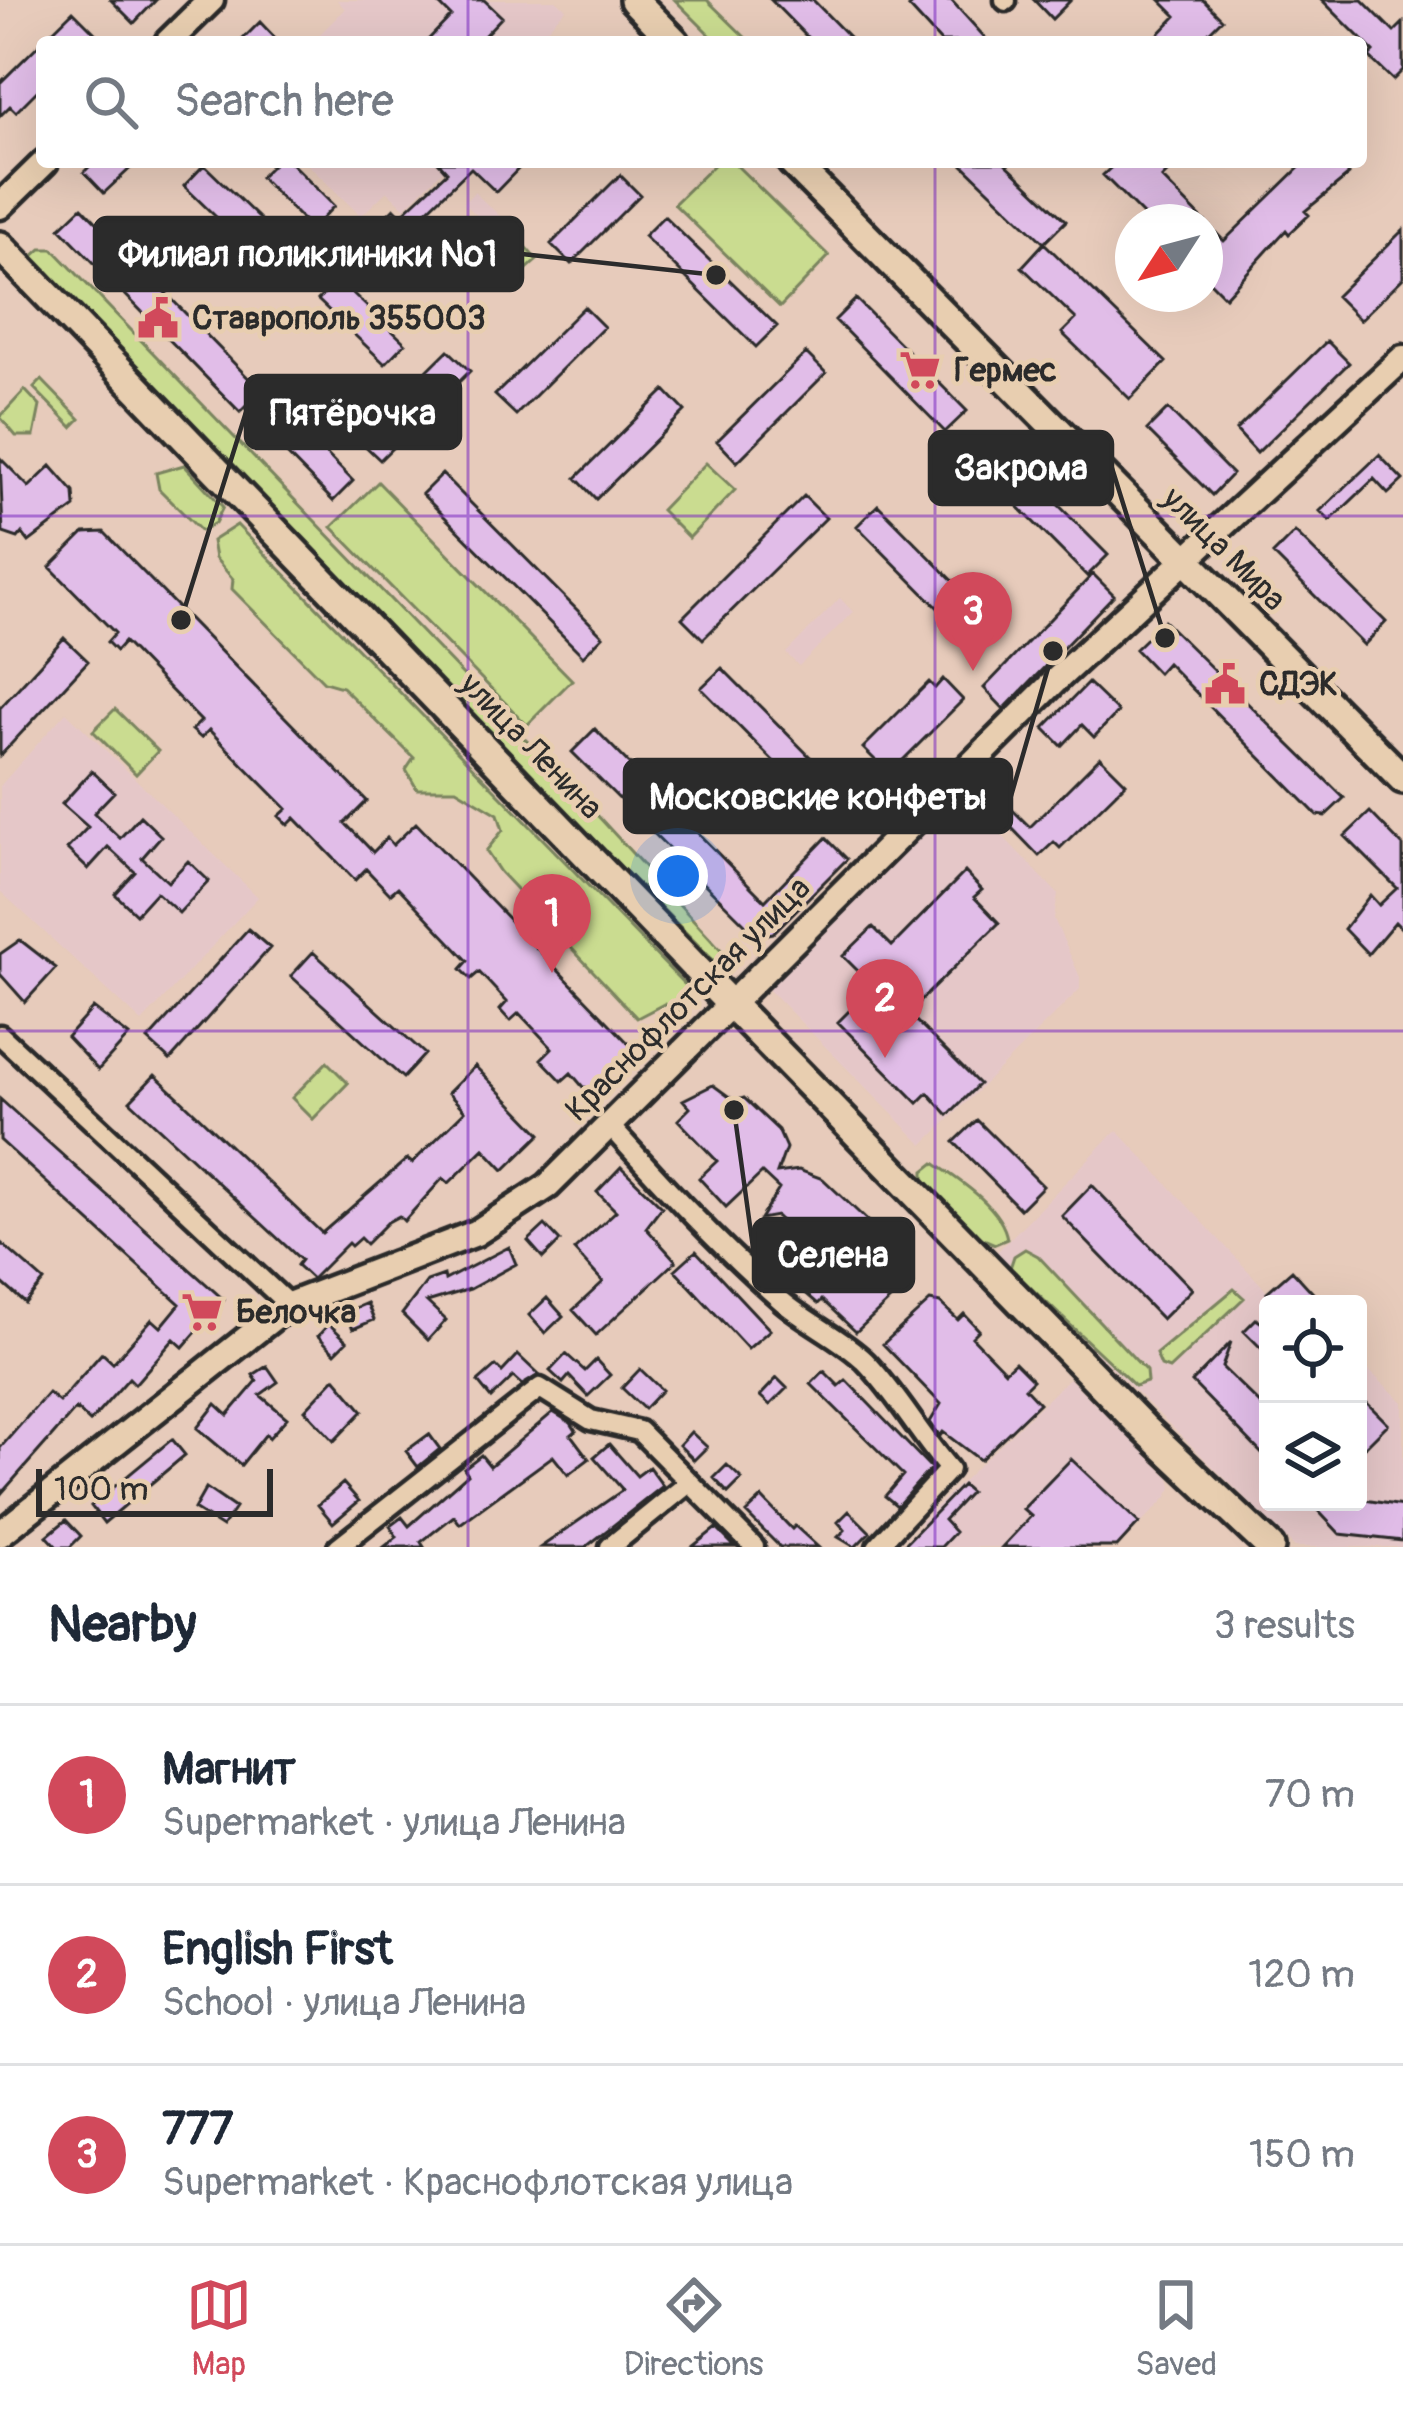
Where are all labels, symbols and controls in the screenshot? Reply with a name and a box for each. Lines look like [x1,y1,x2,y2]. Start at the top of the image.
search box [36,36,1367,168]
icon: search [78,69,144,135]
text: Search here [174,74,394,130]
north arrow [1115,204,1223,312]
callout: Филиал поликлиники №1 [95,218,522,290]
text: Филиал поликлиники №1 [119,232,497,277]
public building icon: Ставрополь 355003 [135,295,181,341]
place label: Ставрополь 355003 [192,298,486,339]
supermarket icon: Гермес [897,347,943,393]
place label: Гермес [954,350,1057,391]
callout: Пятёрочка [246,376,460,448]
text: Пятёрочка [270,391,436,436]
callout: Закрома [930,432,1112,504]
text: Закрома [954,446,1088,491]
street label: улица Мира [1153,478,1295,620]
pin: 3 [934,572,1012,671]
public building icon: СДЭК [1202,661,1248,707]
street label: улица Ленина [450,663,611,828]
place label: СДЭК [1259,664,1338,705]
callout: Московские конфеты [625,760,1011,832]
text: Московские конфеты [649,775,987,820]
your location [648,846,708,906]
street label: Краснофлотская улица [557,868,819,1130]
pin: 1 [513,874,591,973]
pin: 2 [846,959,924,1058]
callout: Селена [754,1219,913,1291]
text: Селена [777,1233,889,1278]
supermarket icon: Белочка [179,1289,225,1335]
place label: Белочка [236,1292,356,1333]
map controls [1259,1295,1367,1511]
button: locate [1259,1295,1367,1403]
button: layers [1259,1403,1367,1511]
scale bar [36,1463,273,1516]
text: 100 m [54,1469,148,1510]
text: Nearby [48,1593,196,1657]
text: 3 results [1214,1601,1355,1650]
text: Магнит [162,1742,296,1798]
text: 1 [79,1770,95,1819]
text: 70 m [1265,1770,1355,1819]
text: Supermarket · улица Ленина [162,1798,626,1847]
text: English First [162,1922,393,1978]
text: 2 [76,1950,98,1999]
text: 120 m [1248,1950,1355,1999]
text: School · улица Ленина [162,1978,526,2027]
text: 777 [162,2102,233,2158]
text: 3 [76,2130,98,2179]
text: 150 m [1249,2130,1355,2179]
text: Supermarket · Краснофлотская улица [162,2158,793,2207]
tab: Map [186,2272,252,2385]
tab: Directions [624,2272,764,2385]
tab: Saved [1135,2272,1217,2385]

